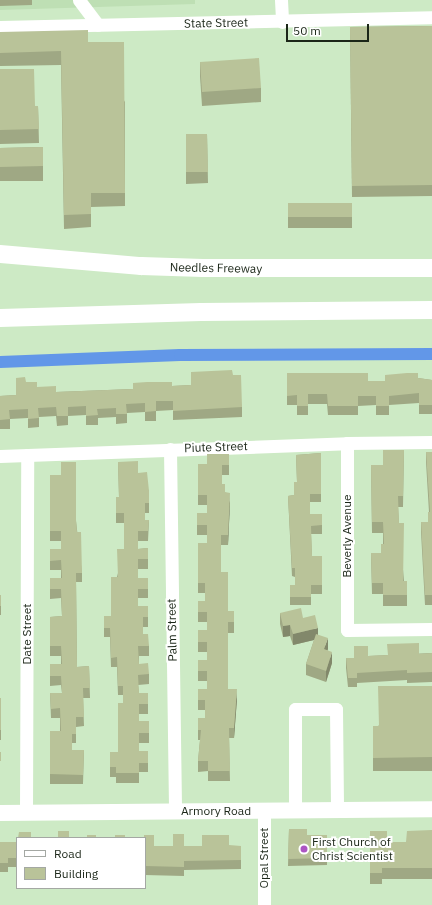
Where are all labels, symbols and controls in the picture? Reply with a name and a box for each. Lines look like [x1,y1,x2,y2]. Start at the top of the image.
street label: State Street [184,15,248,31]
scale bar [288,16,371,42]
text: 50 m [293,23,321,38]
street label: Needles Freeway [170,260,262,276]
street label: Piute Street [184,439,248,455]
street label: Beverly Avenue [340,494,354,578]
street label: Palm Street [164,598,180,662]
street label: Date Street [20,604,34,664]
street label: Armory Road [181,804,251,818]
street label: Opal Street [257,828,271,888]
place label: First Church of Christ Scientist [312,835,393,863]
legend [16,837,146,889]
marker: First Church of Christ Scientist [299,844,309,854]
text: Road [54,846,82,861]
text: Building [54,866,98,881]

